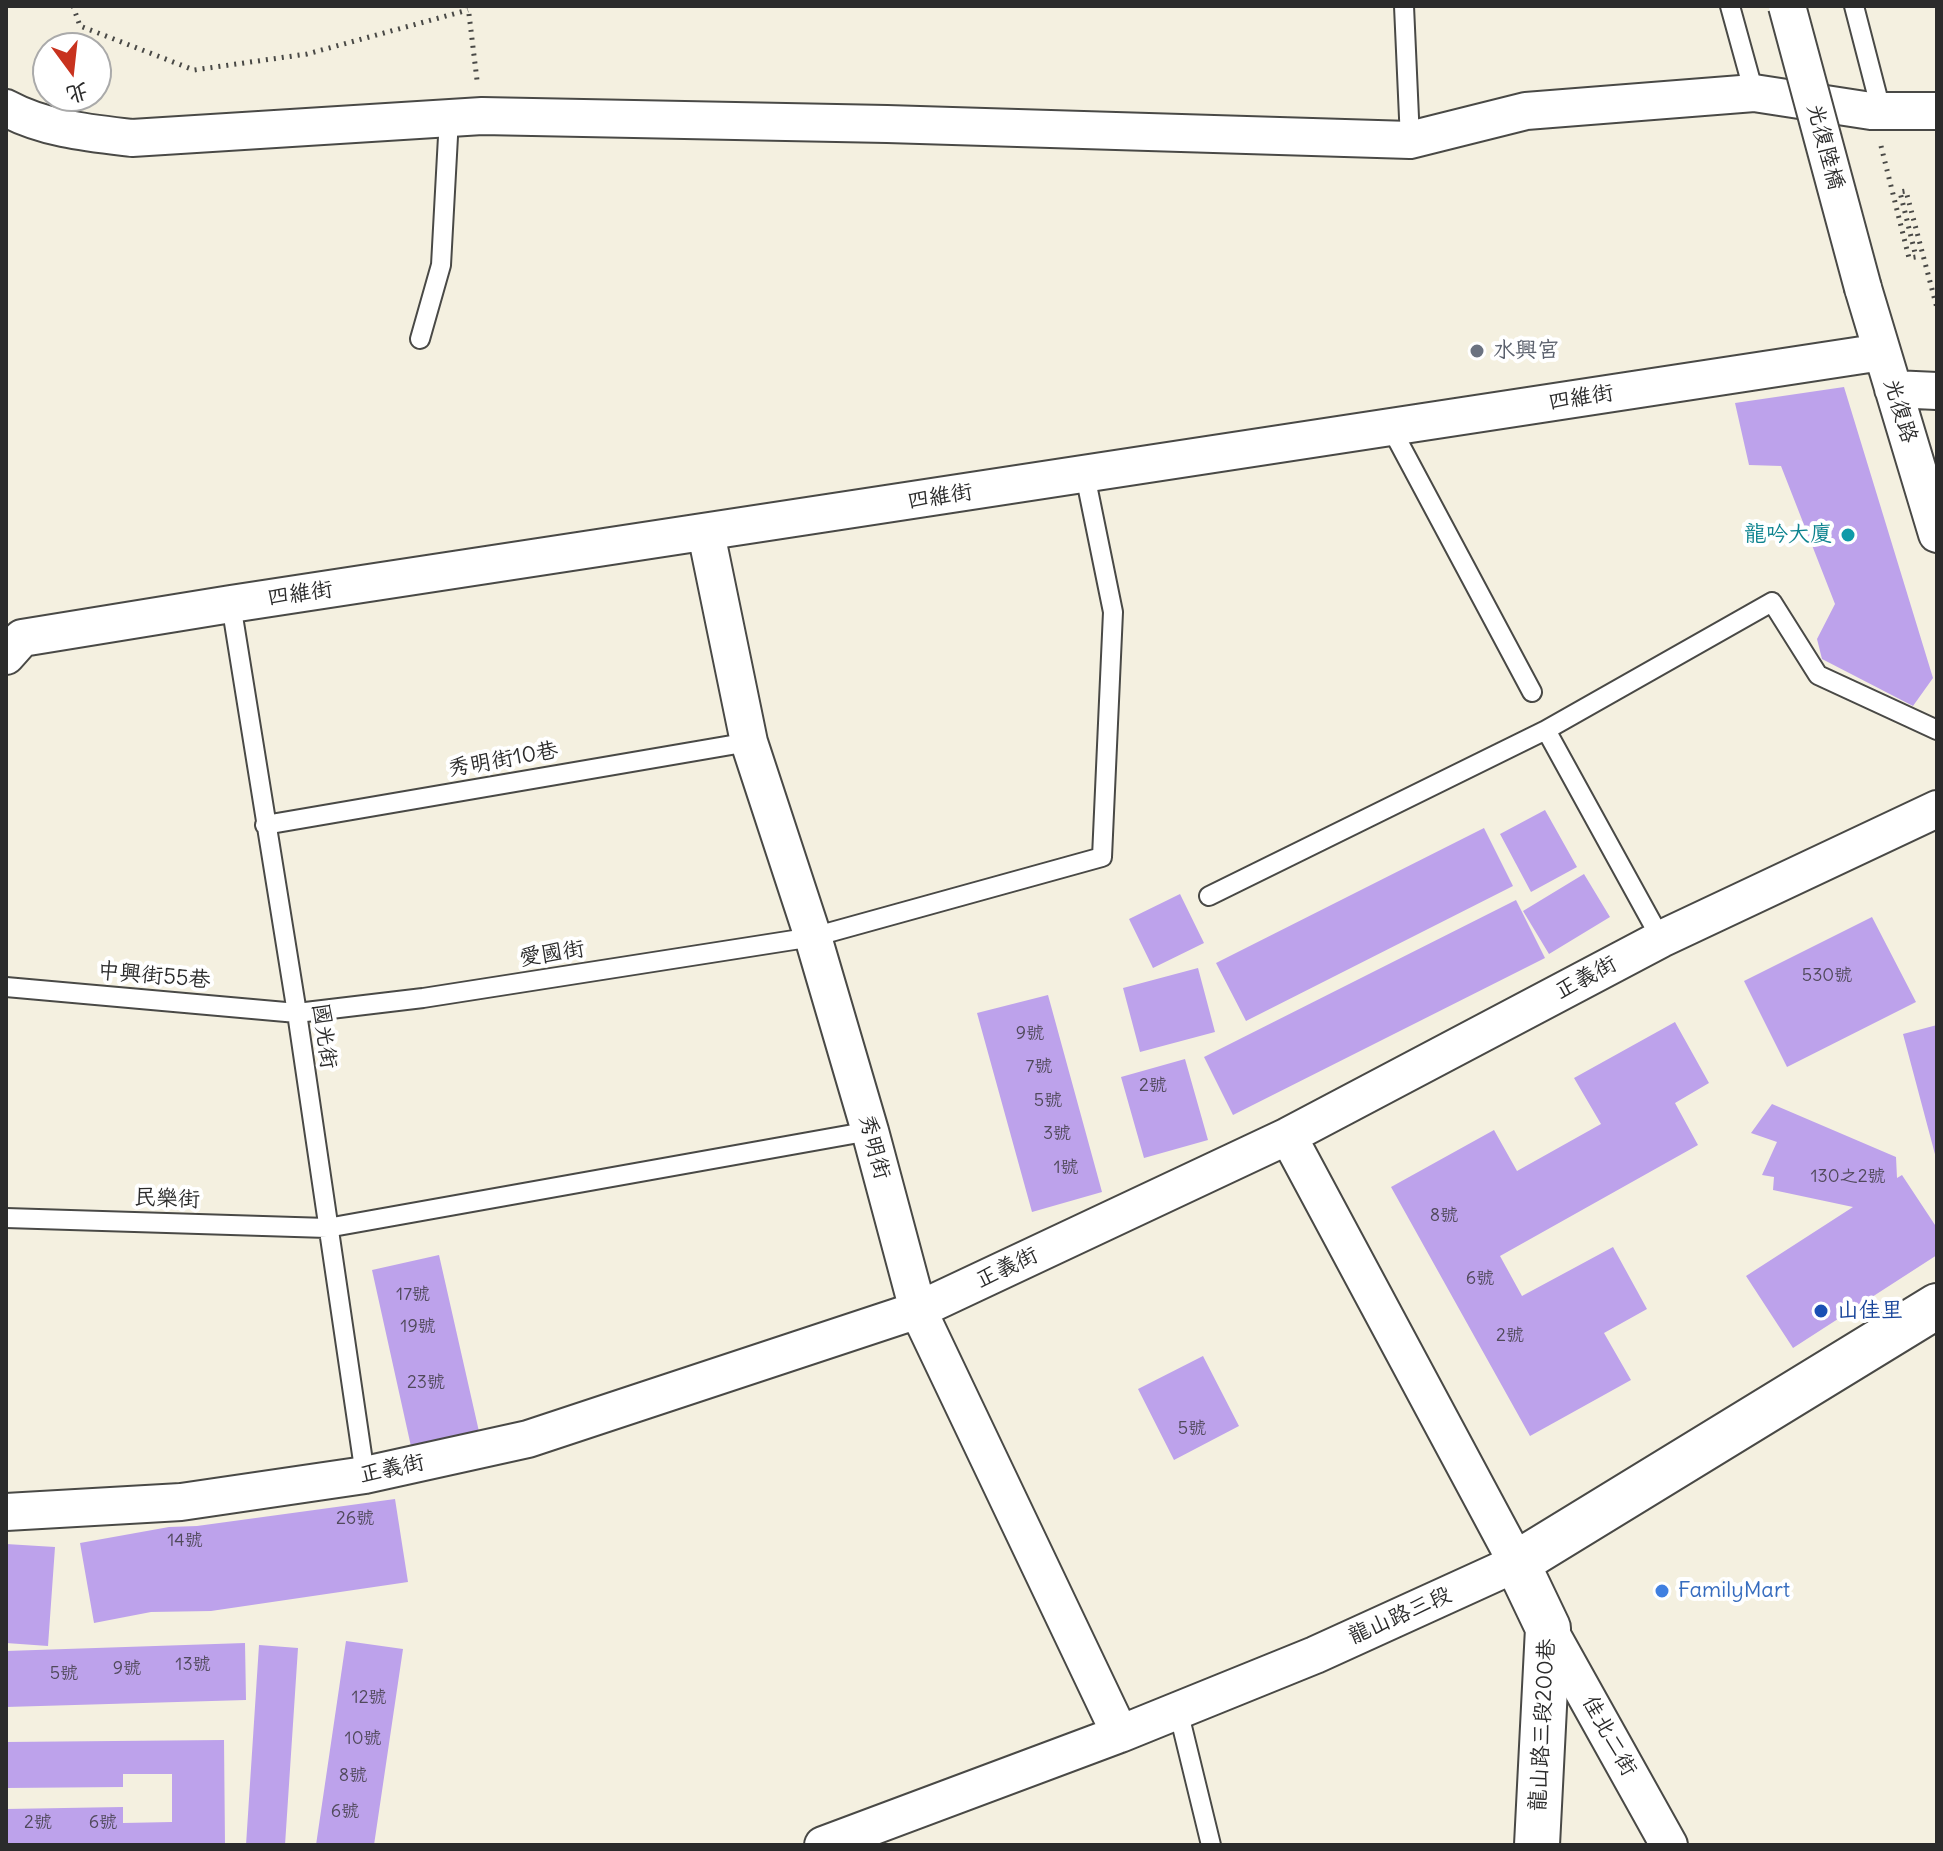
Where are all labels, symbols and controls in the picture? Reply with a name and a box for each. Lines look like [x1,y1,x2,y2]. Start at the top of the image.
north arrow [32,32,112,112]
text: 北 [63,77,92,110]
street label: 光復陸橋 [1801,101,1849,193]
place label: 水興宮 [1493,338,1559,364]
marker: 水興宮 [1468,342,1486,360]
street label: 光復路 [1878,376,1922,446]
street label: 四維街 [1546,380,1616,416]
street label: 四維街 [905,479,975,515]
place label: 龍吟大廈 [1744,522,1832,548]
marker: 龍吟大廈 [1839,526,1857,544]
street label: 四維街 [265,576,335,612]
street label: 秀明街10巷 [446,737,560,783]
street label: 愛國街 [517,936,587,972]
street label: 正義街 [1551,951,1621,1005]
street label: 中興街55巷 [96,958,212,994]
house number: 530號 [1802,965,1852,987]
street label: 國光街 [306,1001,342,1071]
house number: 9號 [1016,1023,1044,1045]
house number: 7號 [1026,1056,1052,1078]
house number: 2號 [1139,1075,1167,1097]
house number: 5號 [1034,1090,1062,1112]
street label: 秀明街 [853,1112,895,1182]
house number: 3號 [1043,1123,1071,1145]
house number: 1號 [1053,1157,1079,1179]
house number: 130之2號 [1810,1166,1886,1188]
street label: 民樂街 [134,1185,200,1213]
house number: 8號 [1430,1205,1458,1227]
street label: 正義街 [972,1242,1042,1294]
house number: 6號 [1466,1268,1494,1290]
house number: 17號 [396,1284,430,1306]
place label: 山佳里 [1837,1298,1903,1324]
marker: 山佳里 [1812,1302,1830,1320]
house number: 19號 [400,1316,436,1338]
house number: 2號 [1496,1325,1524,1347]
house number: 23號 [407,1372,445,1394]
house number: 5號 [1178,1418,1206,1440]
street label: 正義街 [357,1449,427,1489]
house number: 26號 [336,1508,374,1530]
house number: 14號 [167,1530,203,1552]
place label: FamilyMart [1678,1578,1790,1604]
street label: 龍山路三段 [1344,1582,1456,1650]
marker: FamilyMart [1653,1582,1671,1600]
street label: 龍山路三段200巷 [1525,1638,1561,1812]
house number: 13號 [175,1654,211,1676]
house number: 9號 [113,1658,141,1680]
house number: 5號 [50,1663,78,1685]
house number: 12號 [351,1687,387,1709]
street label: 佳北二街 [1576,1691,1642,1781]
house number: 10號 [345,1728,381,1750]
house number: 8號 [339,1765,367,1787]
house number: 6號 [331,1801,359,1823]
house number: 2號 [24,1812,52,1834]
house number: 6號 [89,1812,117,1834]

